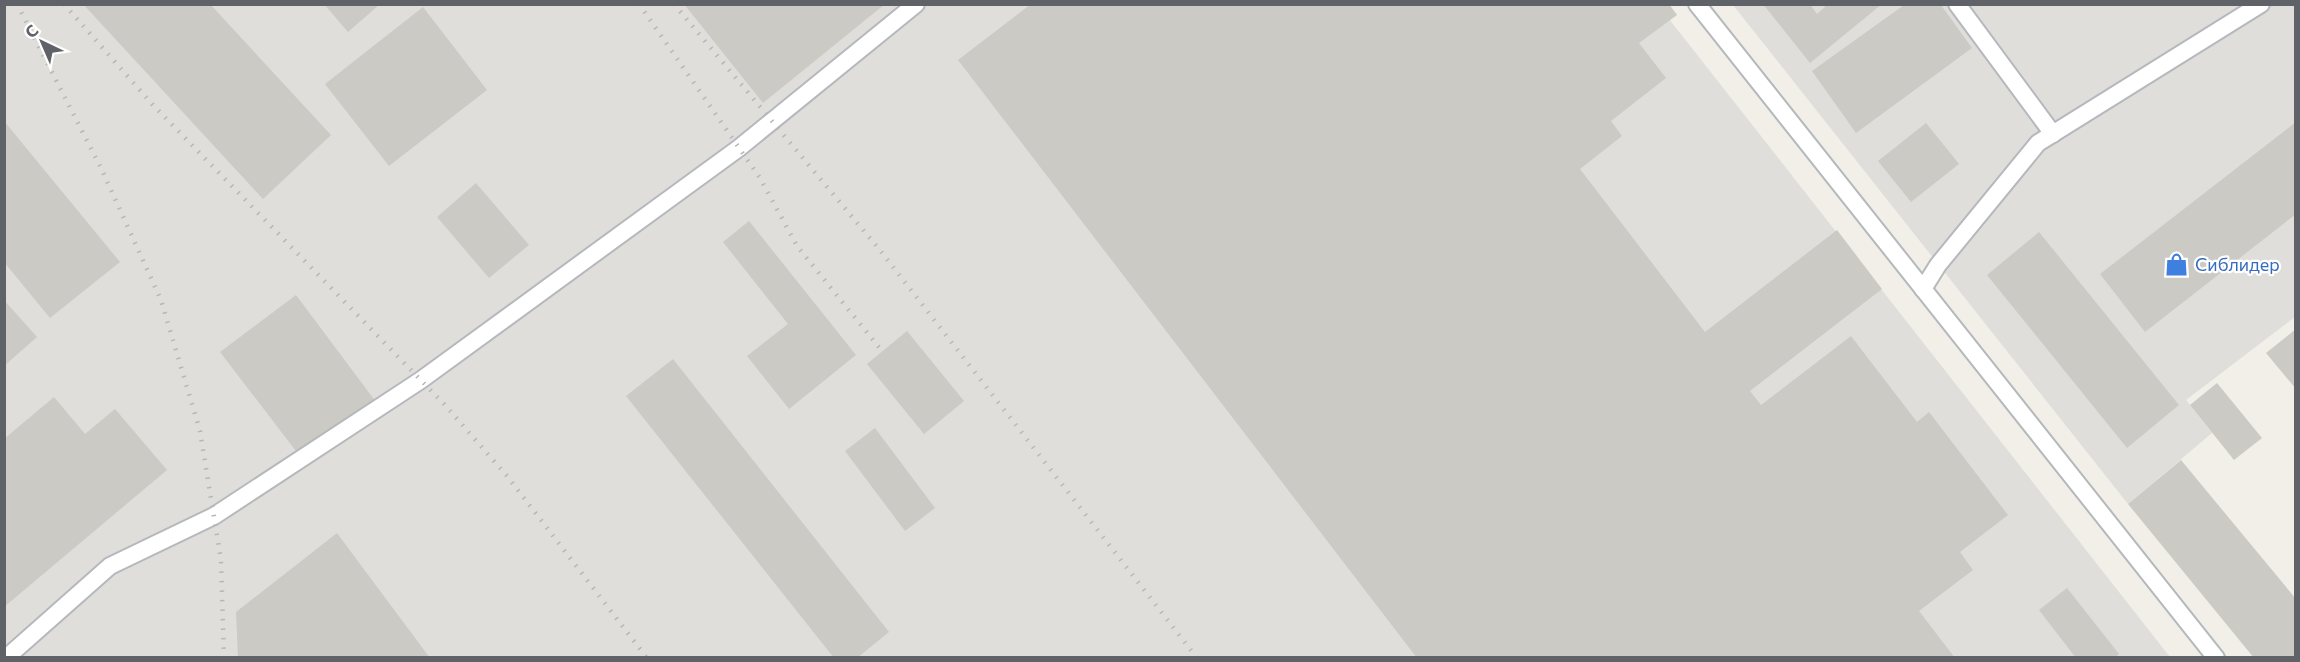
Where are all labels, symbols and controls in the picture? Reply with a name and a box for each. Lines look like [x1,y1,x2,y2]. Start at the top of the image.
north arrow [12,12,72,72]
text: С [21,20,42,41]
shop icon: Сиблидер [2164,251,2190,277]
place label: Сиблидер [2195,253,2280,275]

